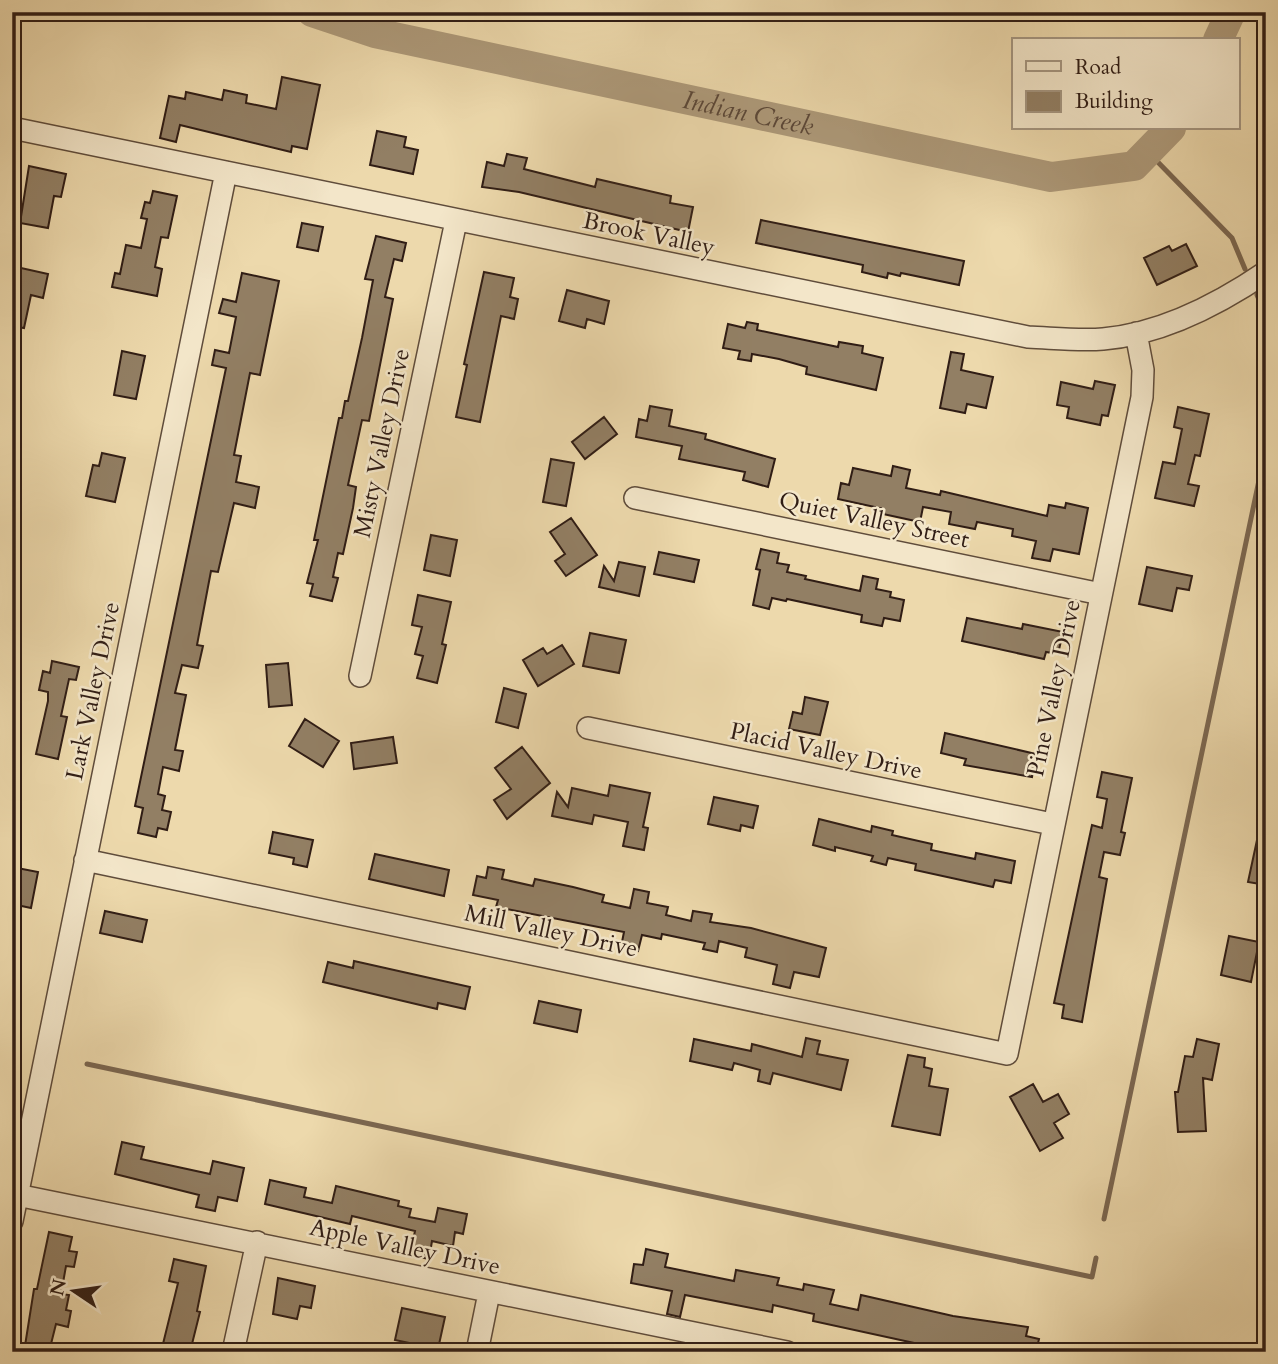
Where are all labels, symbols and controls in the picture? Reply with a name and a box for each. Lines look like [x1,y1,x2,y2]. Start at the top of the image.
legend [1012,38,1240,130]
text: Road [1075,53,1121,82]
water label: Indian Creek [680,82,817,143]
text: Building [1075,87,1153,116]
street label: Brook Valley [580,204,718,264]
street label: Misty Valley Drive [346,345,418,541]
street label: Quiet Valley Street [776,484,972,556]
street label: Pine Valley Drive [1019,596,1089,780]
street label: Lark Valley Drive [58,599,128,783]
street label: Placid Valley Drive [727,714,925,788]
street label: Mill Valley Drive [461,897,641,965]
street label: Apple Valley Drive [307,1211,503,1283]
north arrow [38,1256,108,1326]
text: N [44,1276,73,1298]

